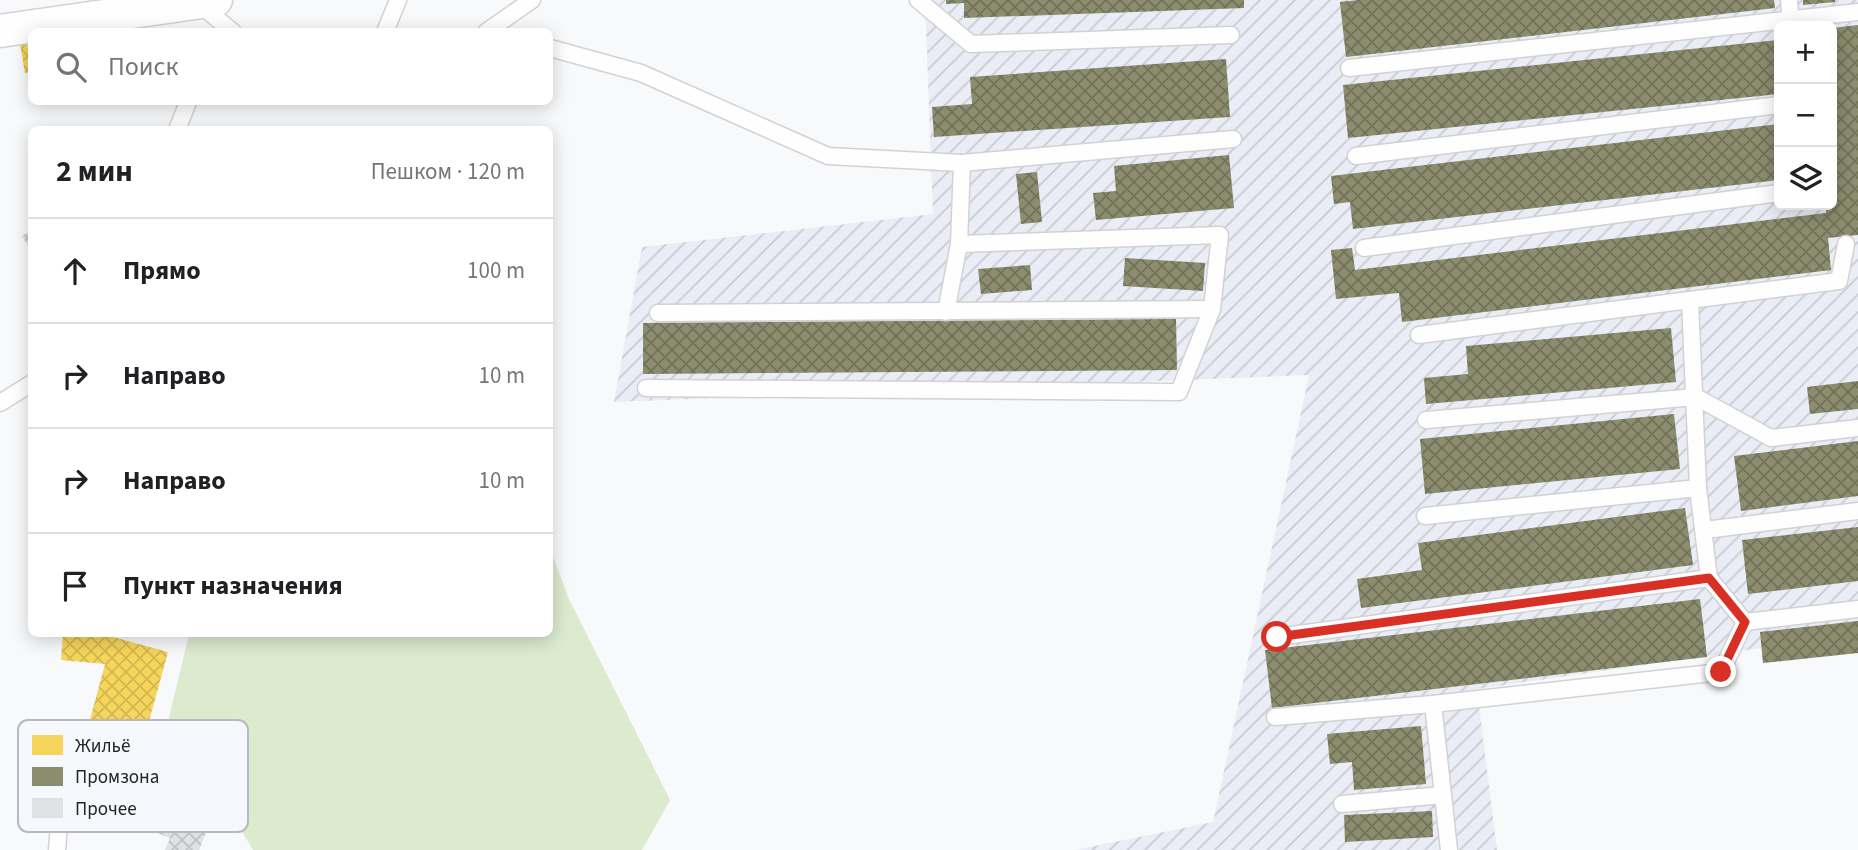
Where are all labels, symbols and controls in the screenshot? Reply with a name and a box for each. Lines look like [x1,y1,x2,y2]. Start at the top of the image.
map controls [1774,21,1837,210]
button: + [1774,21,1837,84]
search box [28,28,553,105]
icon: search [52,48,90,86]
text: Поиск [108,48,178,85]
button: − [1774,84,1837,147]
button: layers [1774,147,1837,210]
text: 2 мин [56,150,133,193]
text: Пешком · 120 m [371,155,525,188]
icon: ahead [56,252,94,290]
text: Прямо [123,252,201,289]
text: 100 m [467,254,525,287]
icon: right [56,357,94,395]
text: Направо [123,357,226,394]
text: 10 m [478,359,525,392]
icon: right [56,462,94,500]
text: Направо [123,462,226,499]
text: 10 m [478,464,525,497]
icon: arrive [56,567,94,605]
text: Пункт назначения [123,567,343,604]
route start [1261,621,1292,652]
route end [1705,656,1736,687]
legend [18,720,248,832]
text: Жильё [75,733,130,760]
text: Промзона [75,764,159,791]
text: Прочее [75,796,137,823]

